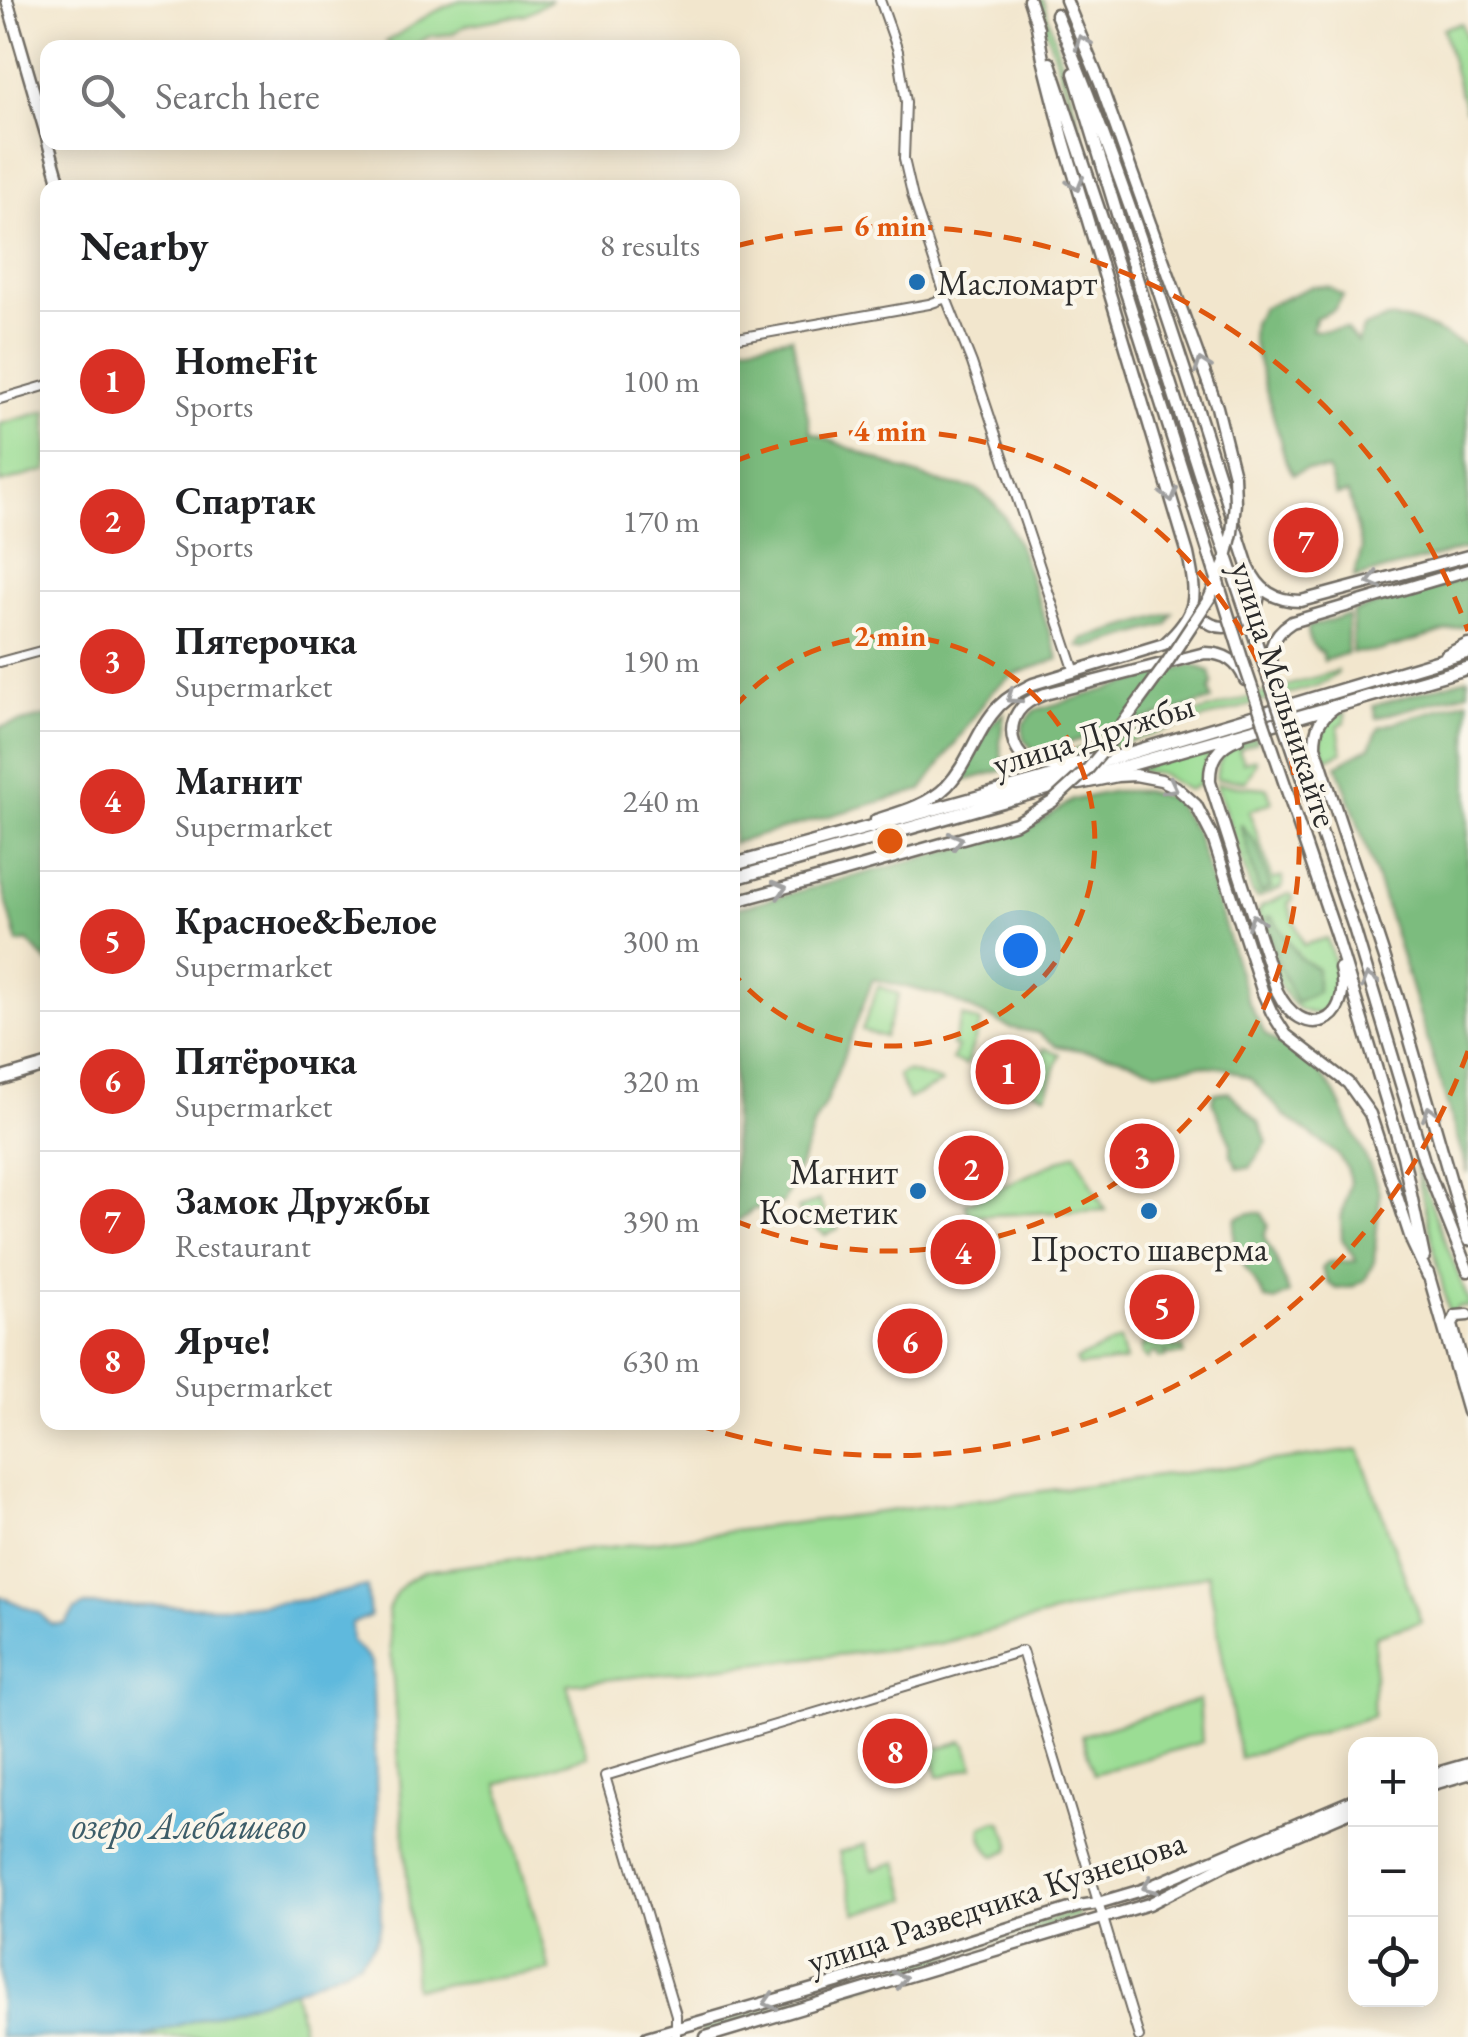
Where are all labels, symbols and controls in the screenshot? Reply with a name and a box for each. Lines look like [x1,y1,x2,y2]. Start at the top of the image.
one-way arrow [1074,34,1094,52]
search box [40,40,740,150]
icon: search [75,68,130,123]
text: Search here [155,71,320,120]
one-way arrow [1064,175,1085,192]
text: 6 min [853,206,927,245]
text: Nearby [80,218,209,273]
text: 8 results [600,224,700,266]
place label: Масломарт [937,260,1097,306]
marker: Масломарт [906,271,928,293]
text: HomeFit [175,336,317,385]
one-way arrow [1193,357,1214,374]
text: 1 [104,360,121,402]
text: 100 m [623,360,700,402]
text: Sports [175,385,253,427]
text: 4 min [853,411,927,450]
text: Спартак [175,476,316,525]
one-way arrow [1159,486,1180,503]
text: 2 [104,500,121,542]
text: 170 m [623,500,700,542]
pin: 7 [1274,502,1338,578]
text: Sports [175,525,253,567]
street label: улица Мельникайте [1220,555,1349,833]
one-way arrow [1366,570,1383,591]
text: Пятерочка [175,616,357,665]
text: 2 min [853,616,927,655]
text: 3 [104,640,121,682]
text: 190 m [623,640,700,682]
text: Supermarket [175,665,332,707]
street label: улица Дружбы [987,682,1200,787]
one-way arrow [1005,685,1024,703]
text: Магнит [175,756,302,805]
one-way arrow [1160,775,1179,794]
text: 4 [104,780,121,822]
text: 240 m [623,780,700,822]
text: Supermarket [175,805,332,847]
centre of rings [872,823,908,859]
one-way arrow [947,831,964,852]
one-way arrow [771,880,789,901]
text: Красное&Белое [175,896,437,945]
one-way arrow [1246,913,1267,930]
text: 5 [104,920,121,962]
text: 300 m [623,920,700,962]
your location [995,925,1046,976]
text: Supermarket [175,945,332,987]
one-way arrow [1361,972,1381,989]
pin: 1 [976,1034,1040,1110]
text: Пятёрочка [175,1036,357,1085]
text: 6 [104,1060,121,1102]
text: 320 m [623,1060,700,1102]
text: Supermarket [175,1085,332,1127]
one-way arrow [1420,1105,1441,1122]
pin: 3 [1110,1118,1174,1194]
pin: 2 [938,1130,1004,1206]
place label: Магнит Косметик [759,1149,898,1234]
text: Замок Дружбы [175,1176,430,1225]
marker: Магнит Косметик [907,1180,929,1202]
text: 7 [104,1200,121,1242]
text: 390 m [623,1200,700,1242]
marker: Просто шаверма [1138,1200,1160,1222]
pin: 4 [930,1214,996,1290]
text: Restaurant [175,1225,311,1267]
place label: Просто шаверма [1030,1226,1268,1272]
pin: 5 [1130,1270,1194,1344]
pin: 6 [878,1304,942,1378]
text: Ярче! [175,1316,271,1365]
text: 8 [104,1340,121,1382]
text: 630 m [623,1340,700,1382]
text: Supermarket [175,1365,332,1407]
pin: 8 [862,1714,928,1788]
map controls [1348,1737,1438,2007]
button: + [1348,1737,1438,1827]
water label: озеро Алебашево [72,1800,306,1849]
street label: улица Разведчика Кузнецова [801,1819,1191,1984]
button: − [1348,1827,1438,1917]
one-way arrow [1141,1875,1158,1895]
button: locate [1348,1917,1438,2007]
one-way arrow [891,1970,908,1991]
one-way arrow [762,1990,779,2011]

